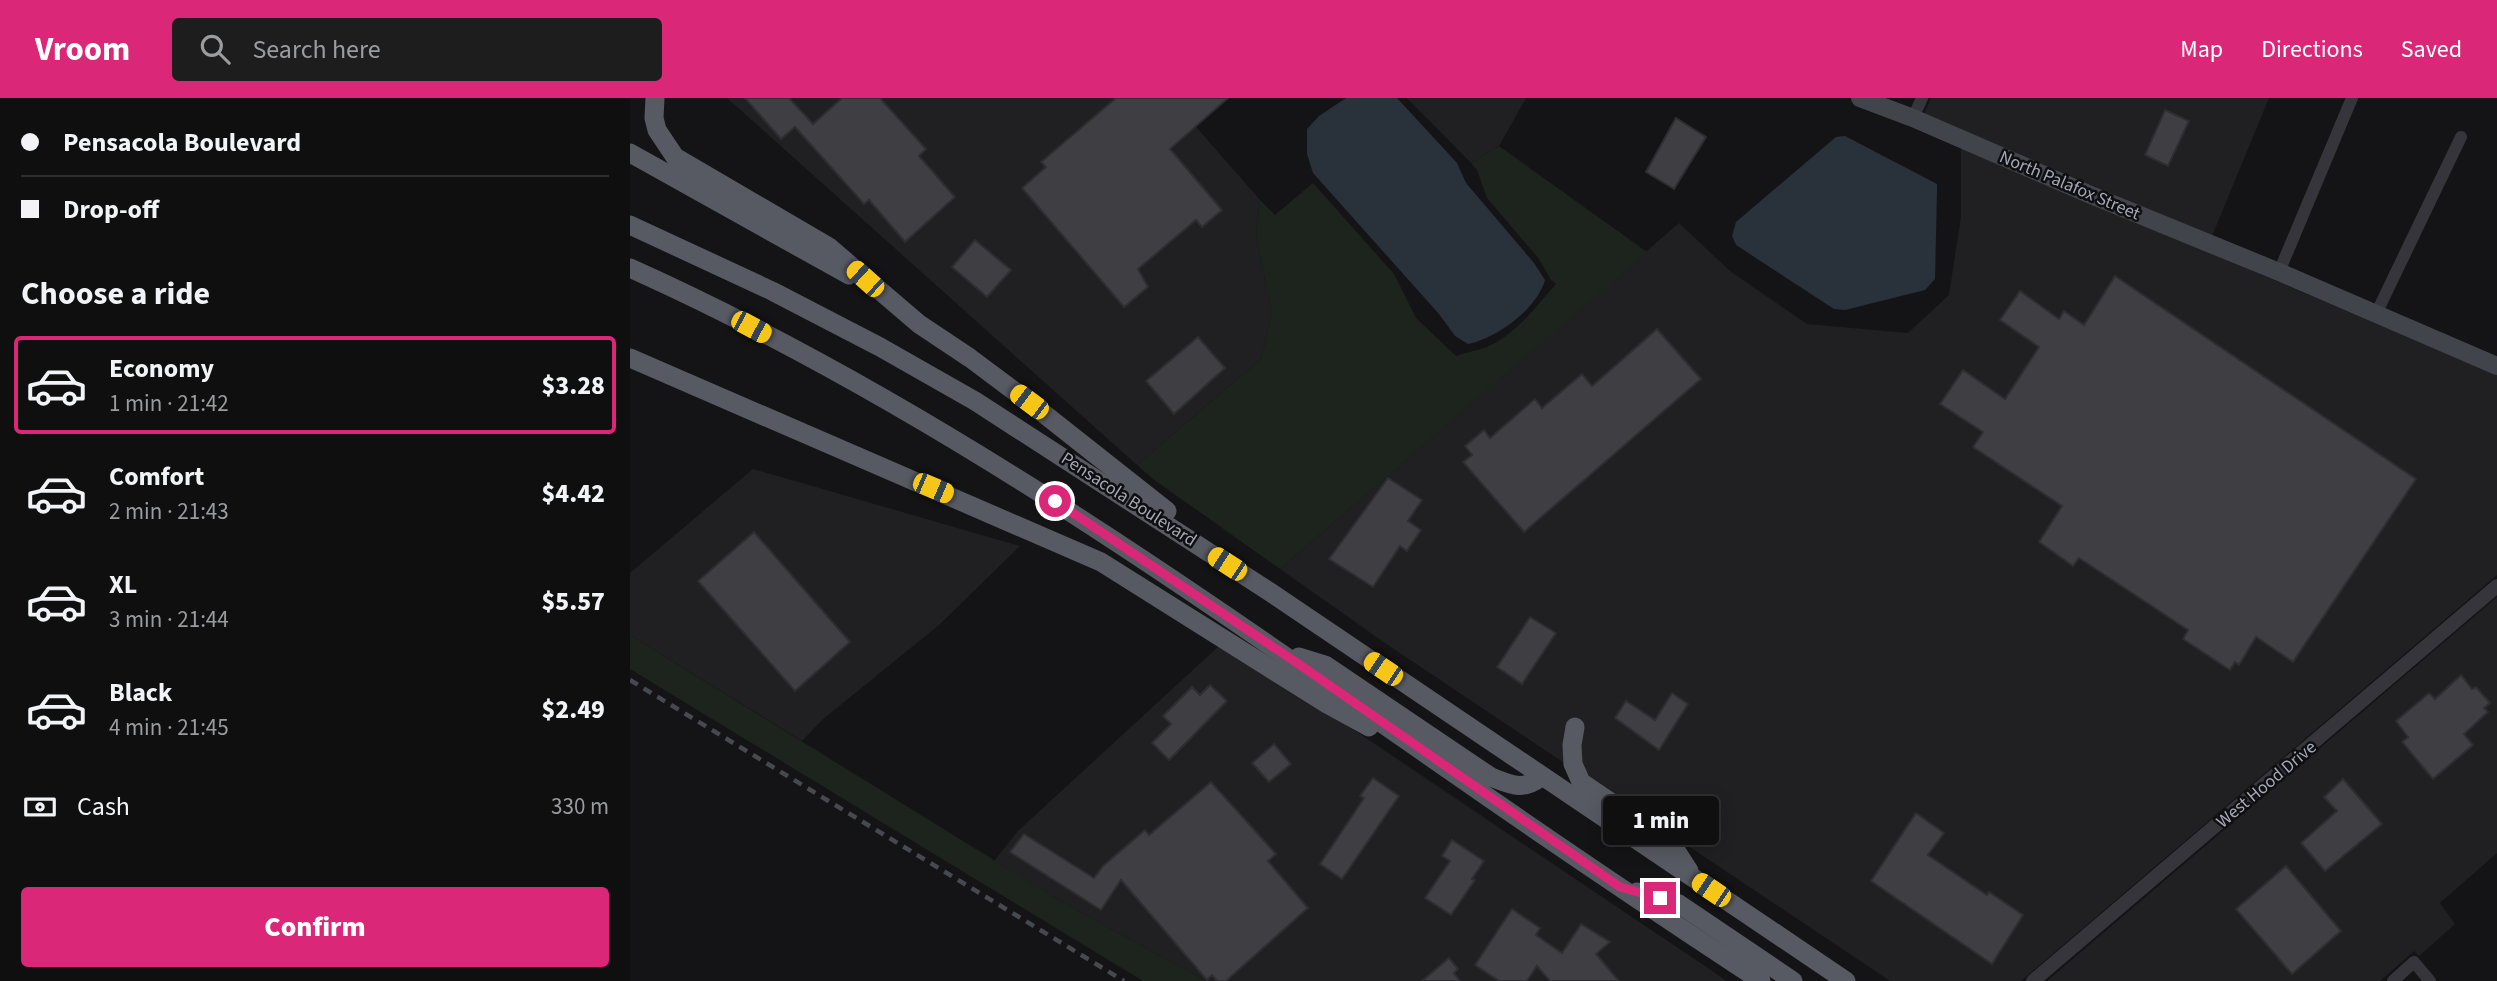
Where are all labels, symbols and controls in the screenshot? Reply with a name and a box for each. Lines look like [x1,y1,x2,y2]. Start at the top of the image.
search box [172,18,662,81]
text: Vroom [35,26,130,73]
icon: search [196,30,234,68]
text: Search here [252,31,381,68]
text: Map [2180,32,2223,67]
text: Directions [2261,32,2363,67]
text: Saved [2401,32,2462,67]
text: Pensacola Boulevard [63,124,301,161]
street label: North Palafox Street [1996,145,2144,226]
text: Drop-off [63,191,159,228]
car [843,257,888,301]
text: Choose a ride [21,271,210,317]
car [728,308,775,346]
text: Economy [109,350,214,387]
icon: car [25,354,88,417]
text: $3.28 [541,367,605,404]
car [1006,381,1053,423]
text: 1 min · 21:42 [109,387,229,420]
street label: Pensacola Boulevard [1056,446,1201,553]
text: Comfort [109,458,204,495]
icon: car [25,462,88,525]
car [910,470,957,506]
text: $4.42 [541,475,605,512]
route start [1039,485,1071,517]
text: 2 min · 21:43 [109,495,229,528]
car [1204,544,1251,584]
text: XL [109,566,137,603]
icon: car [25,570,88,633]
text: $5.57 [541,583,605,620]
text: 3 min · 21:44 [109,603,229,636]
car [1360,649,1407,689]
text: Black [109,674,172,711]
icon: car [25,678,88,741]
text: $2.49 [541,691,605,728]
text: 4 min · 21:45 [109,711,229,744]
street label: West Hood Drive [2211,735,2322,834]
icon: cash [21,788,59,826]
text: Cash [77,788,130,825]
text: 330 m [551,790,609,823]
callout: 1 min [1602,796,1718,846]
text: 1 min [1633,804,1689,837]
car [1688,870,1735,910]
route end [1644,882,1676,914]
button: Confirm [21,887,609,967]

